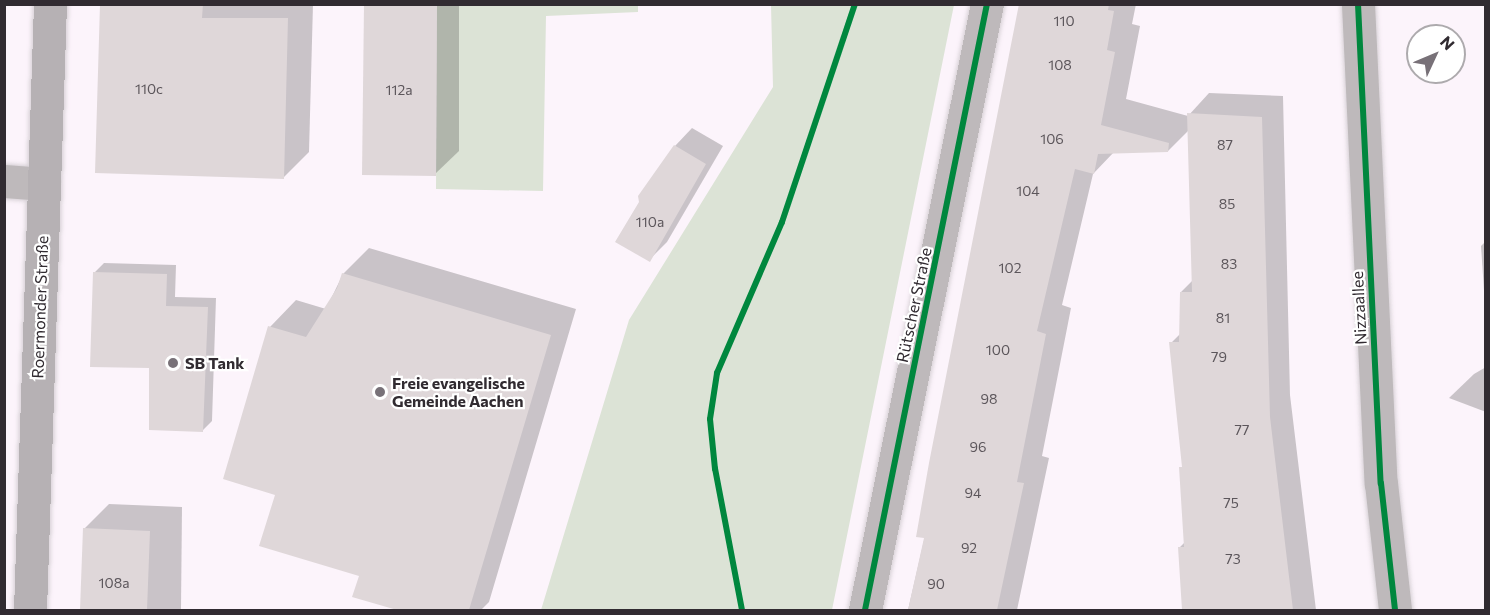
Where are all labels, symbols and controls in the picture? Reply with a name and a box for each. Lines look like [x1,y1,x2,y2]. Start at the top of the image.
house number: 110 [1053,13,1075,29]
north arrow [1406,24,1466,84]
text: N [1437,32,1459,53]
house number: 108 [1048,57,1072,73]
house number: 110c [135,81,163,97]
house number: 112a [385,82,413,98]
house number: 106 [1040,131,1064,147]
house number: 87 [1217,137,1233,153]
house number: 104 [1016,183,1040,199]
house number: 85 [1219,196,1235,212]
house number: 110a [636,214,664,230]
street label: Roermonder Straße [28,235,52,379]
street label: Rütscher Straße [892,246,936,364]
house number: 83 [1221,256,1237,272]
house number: 102 [999,260,1021,276]
street label: Nizzaallee [1347,271,1371,345]
house number: 81 [1216,310,1230,326]
house number: 100 [986,342,1010,358]
house number: 79 [1211,349,1227,365]
place label: SB Tank [185,353,244,373]
marker: SB Tank [166,356,180,370]
place label: Freie evangelische Gemeinde Aachen [392,373,525,411]
marker: Freie evangelische Gemeinde Aachen [373,385,387,399]
house number: 98 [981,391,997,407]
house number: 77 [1235,422,1249,438]
house number: 96 [970,439,986,455]
house number: 94 [965,485,981,501]
house number: 75 [1223,495,1239,511]
house number: 92 [961,540,977,556]
house number: 73 [1225,551,1241,567]
house number: 108a [99,575,129,591]
house number: 90 [927,576,945,592]

